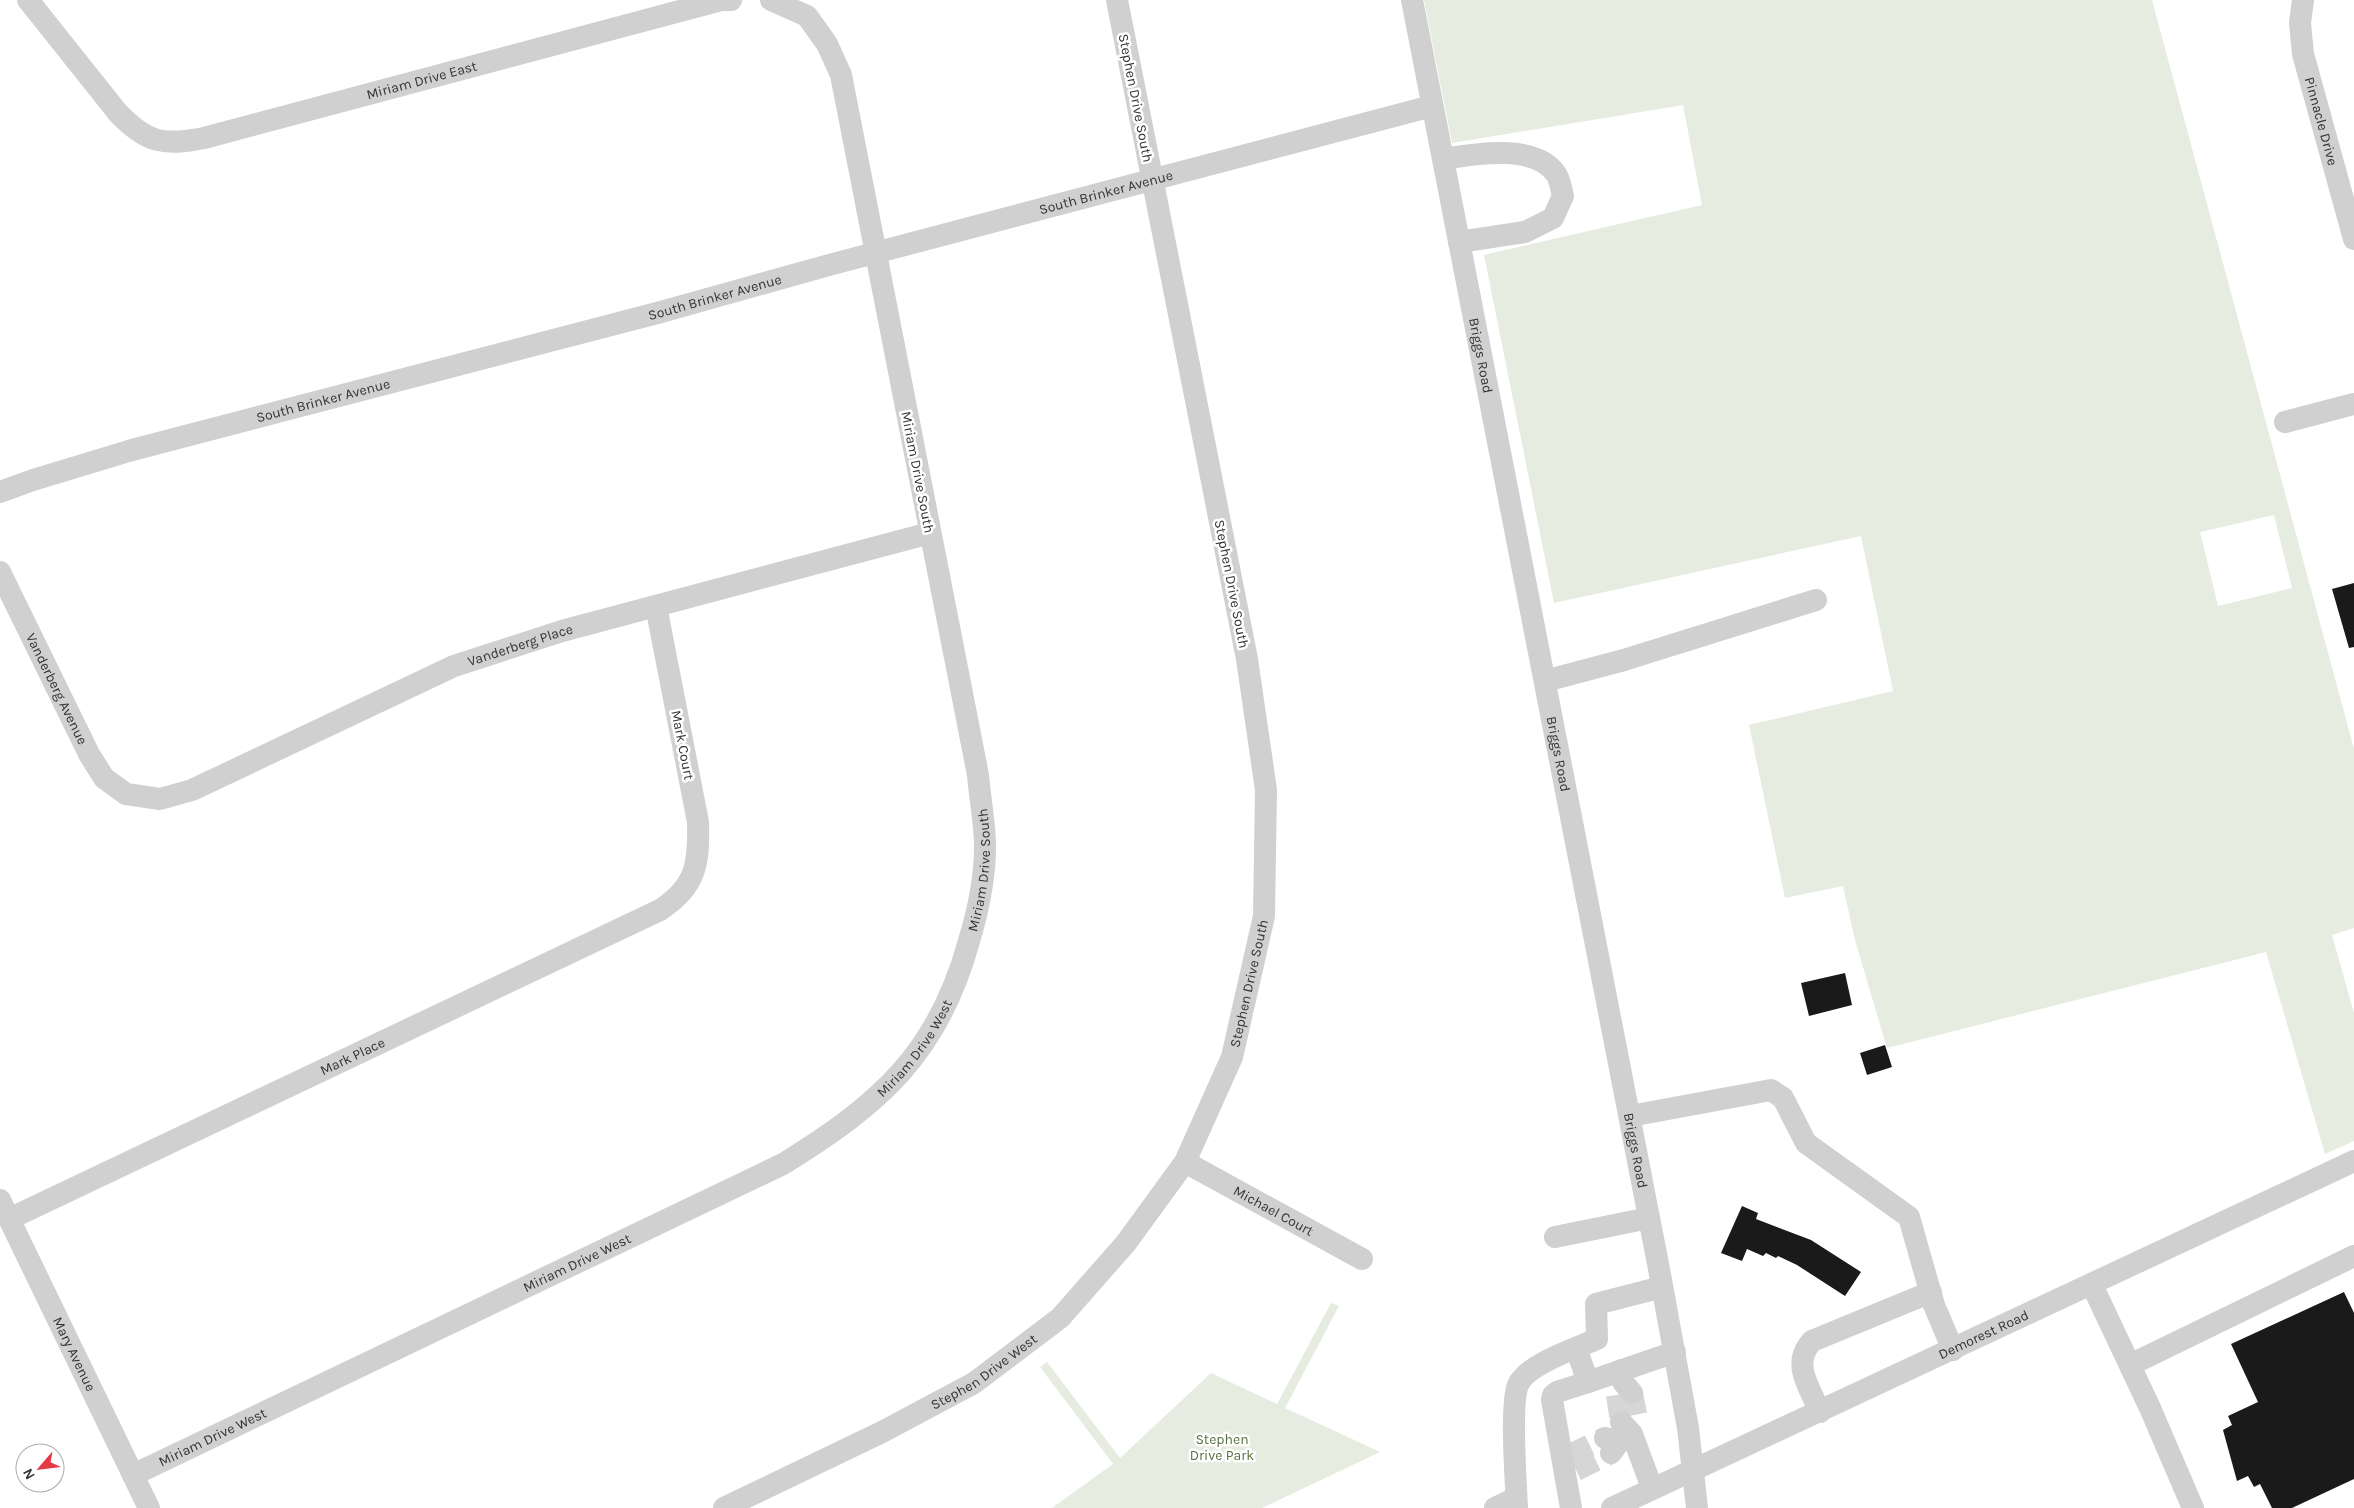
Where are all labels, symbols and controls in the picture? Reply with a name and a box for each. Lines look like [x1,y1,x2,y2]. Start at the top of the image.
street label: Stephen Drive South [1115,32,1156,164]
street label: Miriam Drive East [365,58,479,103]
street label: Pinnacle Drive [2301,75,2341,167]
street label: South Brinker Avenue [1037,167,1175,218]
street label: South Brinker Avenue [646,271,783,324]
street label: Briggs Road [1465,316,1496,395]
street label: South Brinker Avenue [254,375,392,426]
street label: Miriam Drive South [897,410,938,534]
street label: Stephen Drive South [1211,518,1252,650]
street label: Vanderberg Place [465,621,575,670]
street label: Vanderberg Avenue [22,631,91,747]
street label: Mark Court [667,709,698,782]
street label: Briggs Road [1543,715,1574,793]
street label: Miriam Drive South [964,807,994,933]
street label: Stephen Drive South [1226,918,1272,1049]
street label: Miriam Drive West [874,997,956,1101]
street label: Mark Place [317,1034,388,1079]
street label: Briggs Road [1620,1111,1651,1190]
street label: Michael Court [1230,1182,1316,1240]
street label: Miriam Drive West [520,1230,634,1296]
street label: Demorest Road [1936,1306,2031,1363]
street label: Mary Avenue [49,1314,99,1394]
street label: Stephen Drive West [928,1330,1041,1413]
street label: Miriam Drive West [156,1404,269,1470]
park label: Stephen Drive Park [1190,1431,1254,1464]
north arrow [15,1443,65,1493]
text: N [19,1465,39,1482]

